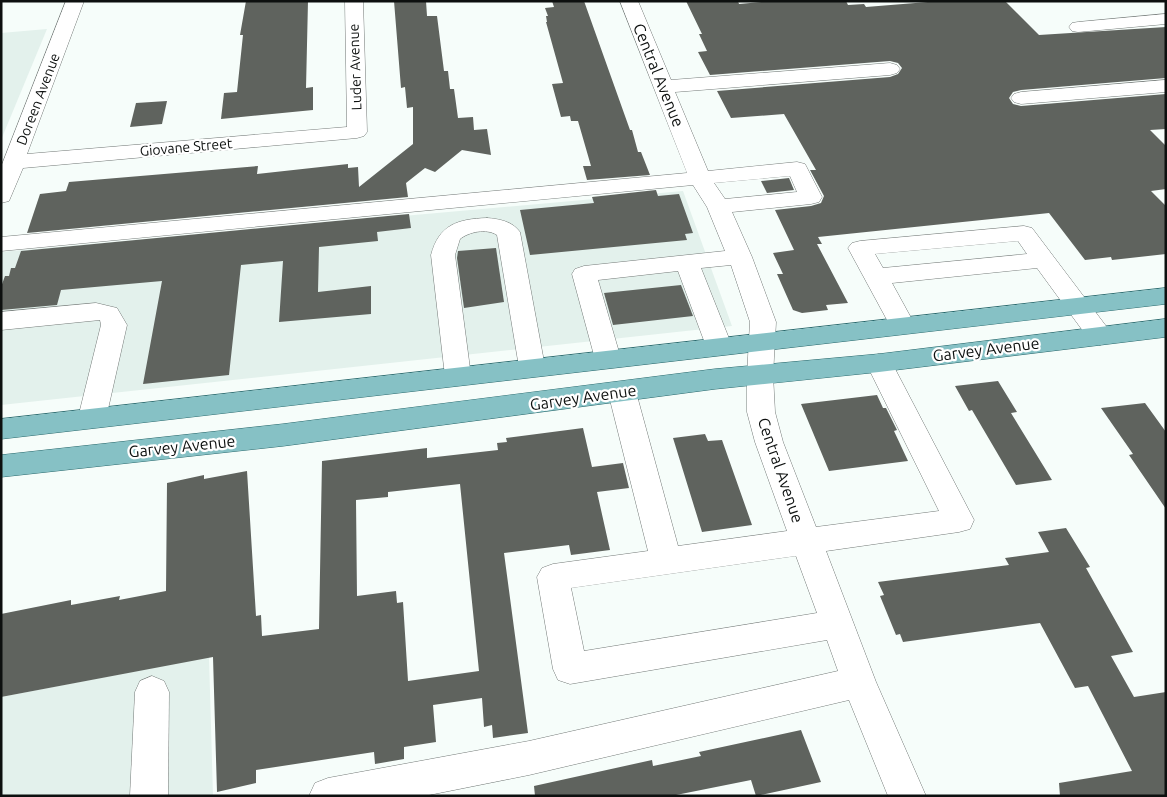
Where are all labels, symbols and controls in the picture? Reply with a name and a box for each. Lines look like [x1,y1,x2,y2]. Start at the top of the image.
street label: Central Avenue [630,21,688,129]
street label: Luder Avenue [345,23,365,111]
street label: Doreen Avenue [13,51,63,147]
street label: Giovane Street [139,135,233,159]
street label: Garvey Avenue [932,334,1040,364]
street label: Garvey Avenue [529,381,637,413]
street label: Central Avenue [755,415,807,525]
street label: Garvey Avenue [128,431,236,461]

